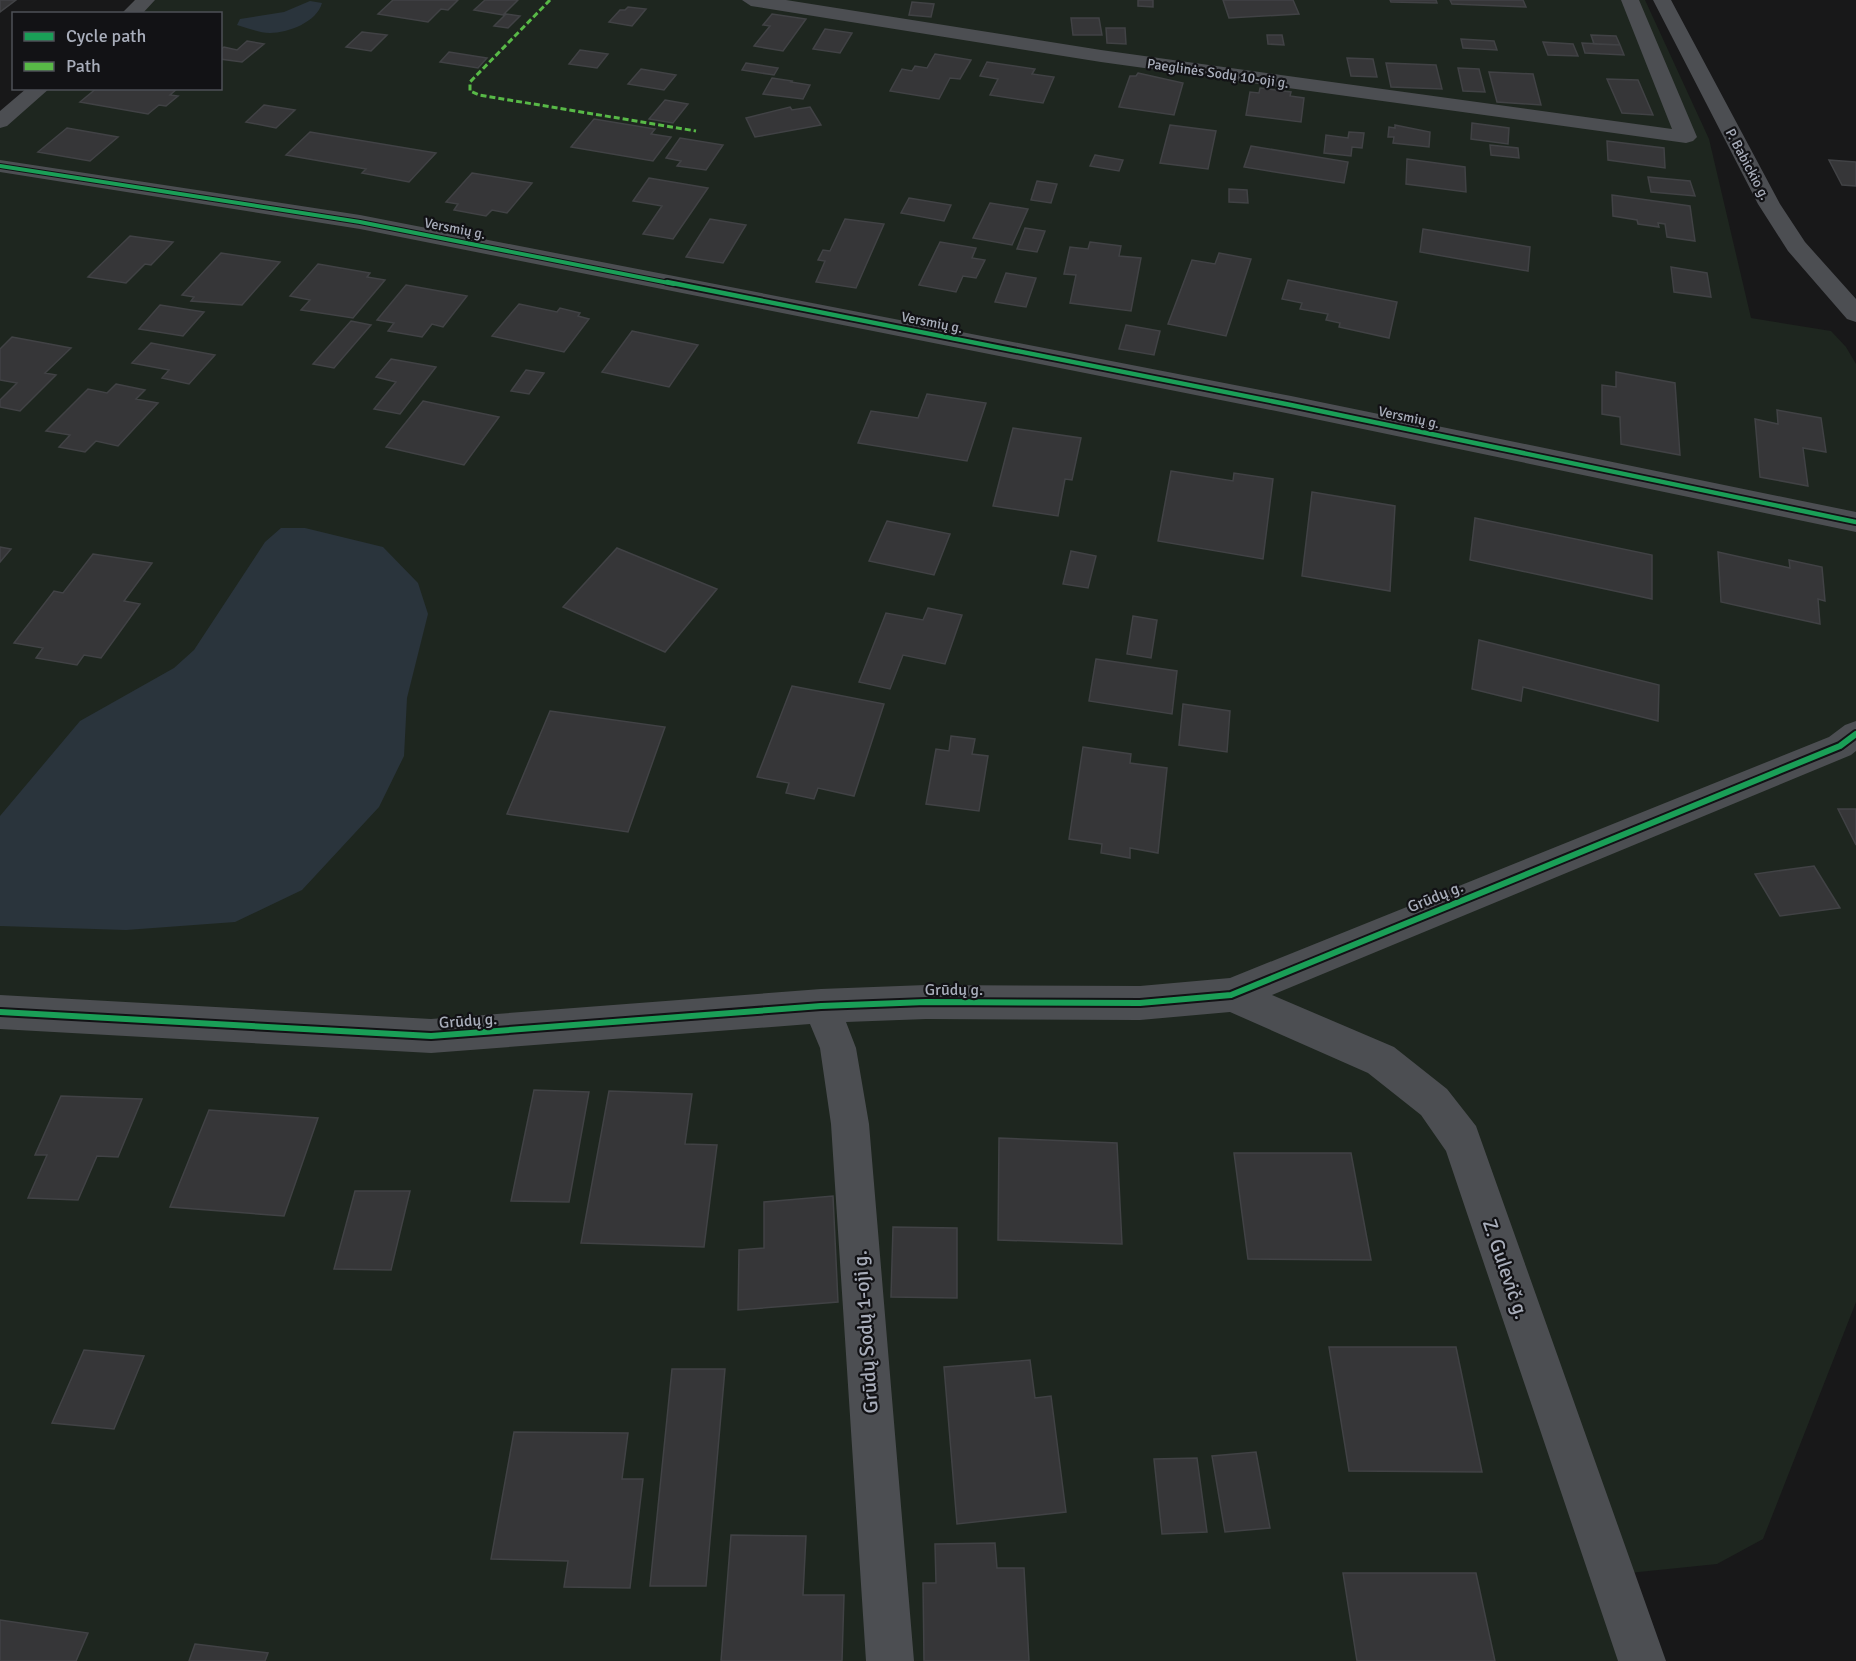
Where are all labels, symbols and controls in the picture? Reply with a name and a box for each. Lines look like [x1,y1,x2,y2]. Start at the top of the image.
legend [12,12,222,90]
text: Cycle path [66,25,146,47]
text: Path [66,55,101,77]
street label: Paeglinės Sodų 10-oji g. [1146,55,1290,92]
street label: P. Babickio g. [1722,126,1773,203]
street label: Versmių g. [423,214,487,243]
street label: Versmių g. [900,308,964,337]
street label: Versmių g. [1377,403,1441,432]
street label: Grūdų g. [1405,877,1466,917]
street label: Grūdų g. [925,980,983,1000]
street label: Grūdų g. [438,1009,498,1033]
street label: Z. Gulevič g. [1477,1216,1534,1322]
street label: Grūdų Sodų 1-oji g. [847,1250,884,1414]

